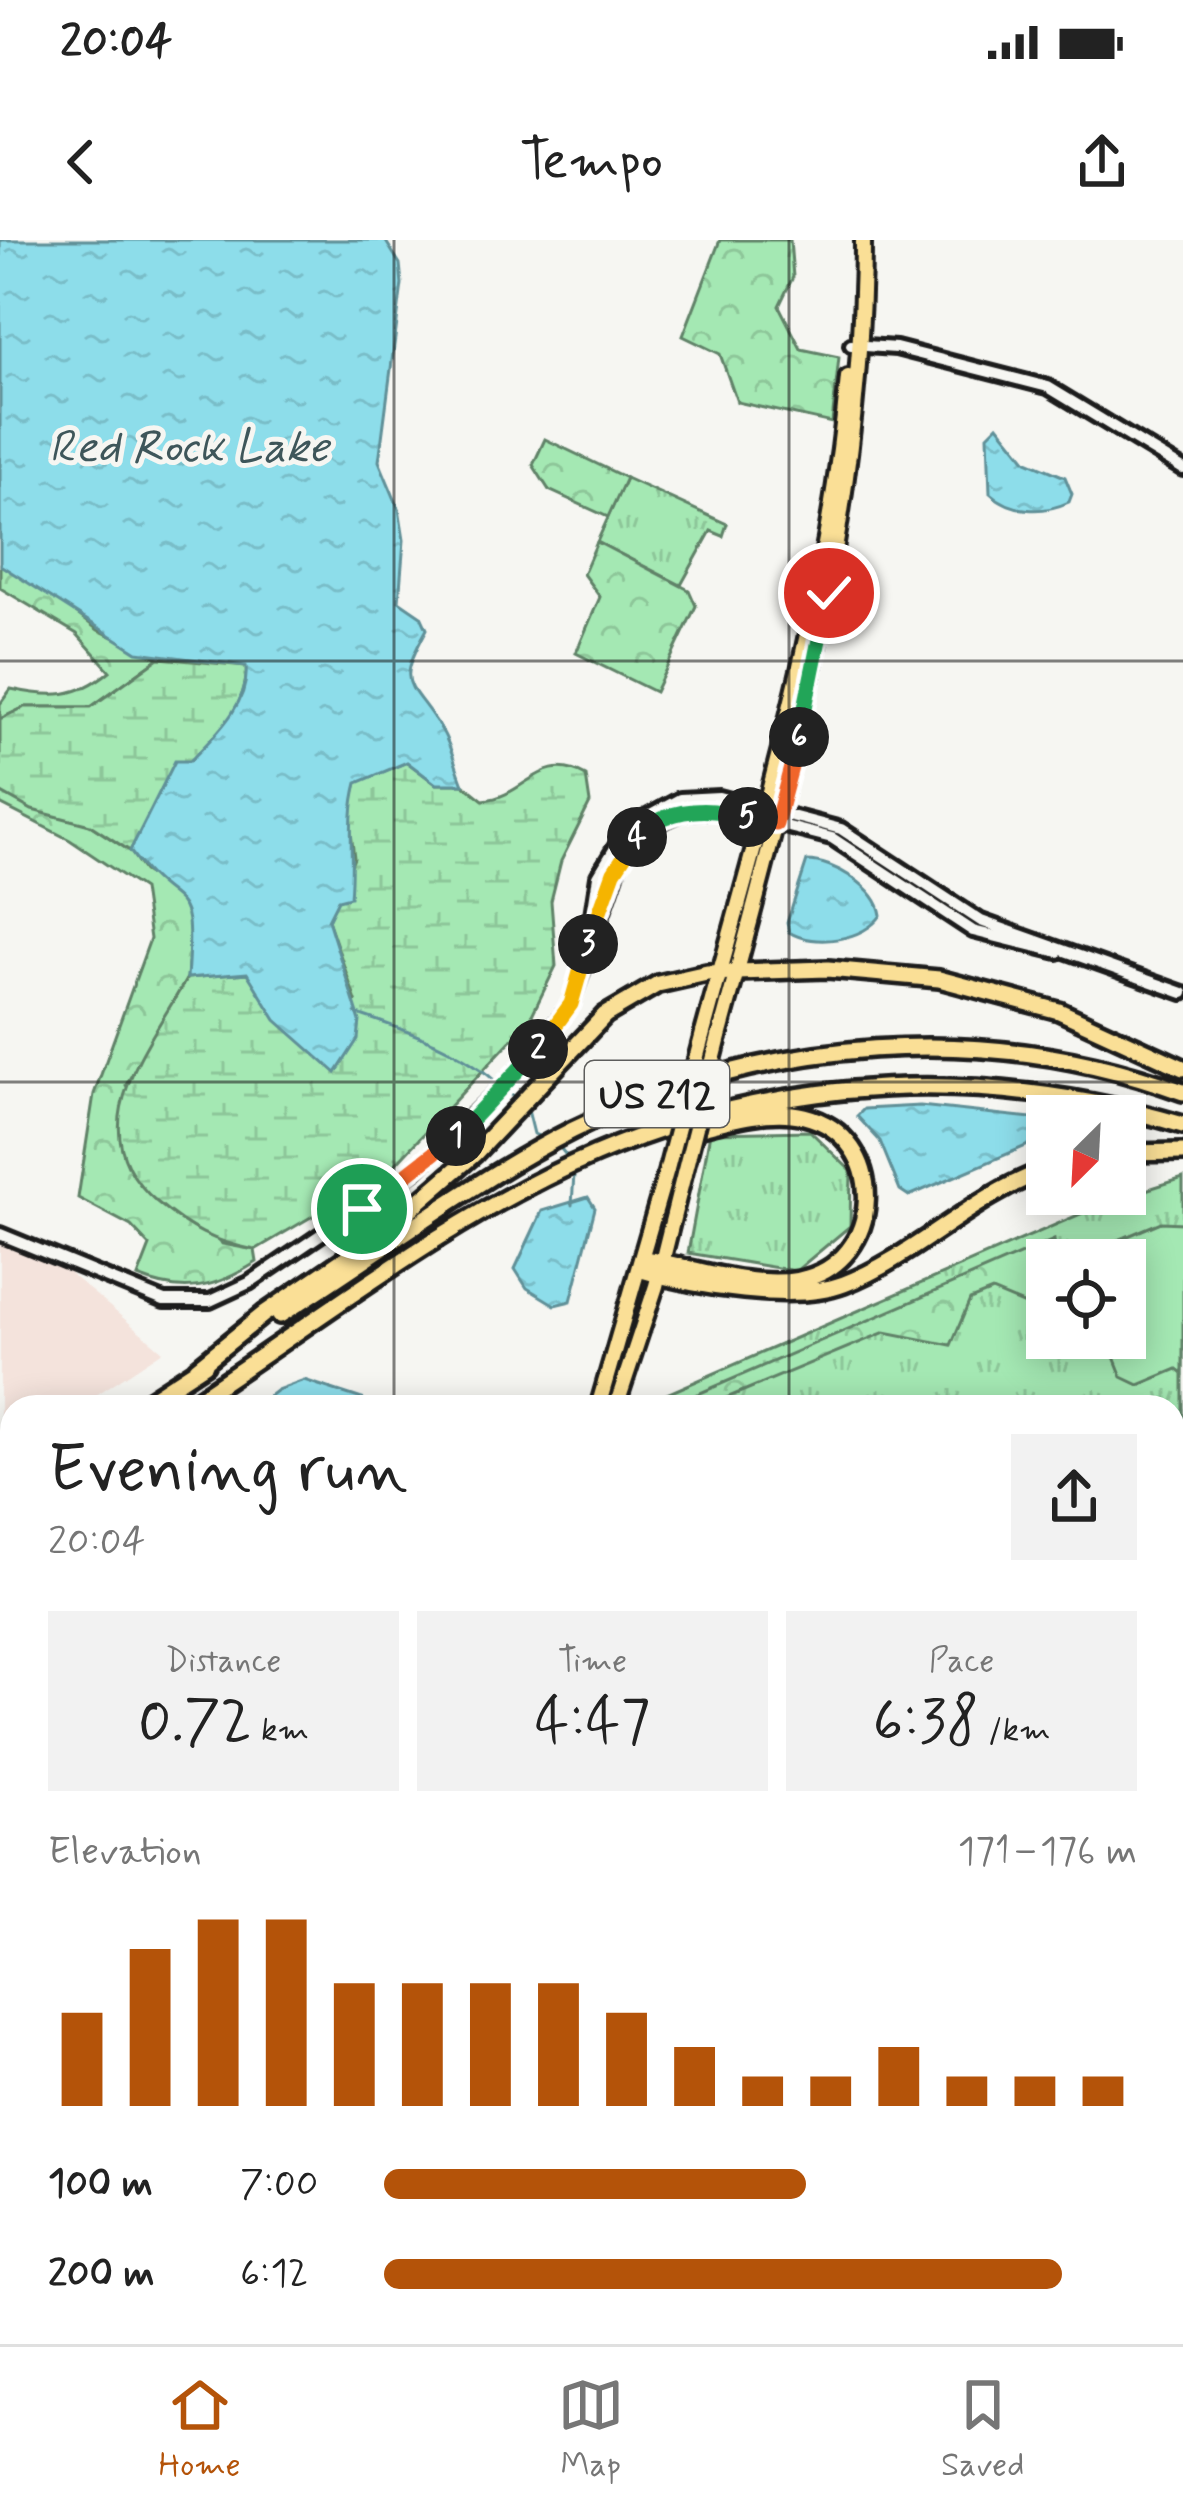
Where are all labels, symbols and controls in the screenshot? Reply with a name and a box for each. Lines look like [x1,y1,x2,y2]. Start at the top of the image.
text: 20:04 [60,13,172,72]
text: Tempo [520,127,663,198]
icon: back [48,129,114,195]
icon: share [1069,129,1135,195]
water label: Red Rock Lake [49,419,332,478]
pin [778,542,880,644]
icon: check [796,560,862,626]
pin: 6 [769,707,829,767]
text: 6 [791,715,807,759]
pin: 5 [718,787,778,847]
text: 5 [738,795,758,839]
pin: 4 [607,807,667,867]
text: 4 [627,815,647,859]
pin: 3 [558,914,618,974]
text: 3 [581,922,595,966]
pin: 2 [508,1019,568,1079]
text: 2 [530,1027,546,1071]
road number: US 212 [585,1061,729,1127]
north arrow [1026,1095,1146,1215]
map controls [1026,1095,1146,1359]
pin: 1 [426,1106,486,1166]
text: 1 [449,1114,463,1158]
pin [311,1158,413,1260]
icon: arrive [329,1176,395,1242]
button: locate [1026,1239,1146,1359]
text: Evening run [48,1429,408,1515]
button: share [1011,1434,1137,1560]
text: 20:04 [48,1517,145,1568]
text: Distance [166,1640,282,1684]
text: Time [558,1640,627,1684]
text: Pace [929,1640,994,1684]
text: 0.72 [138,1684,252,1763]
text: 4:47 [534,1684,651,1763]
text: 6:38 [872,1684,979,1763]
text: km [252,1709,309,1753]
text: /km [979,1709,1051,1753]
text: Elevation [48,1827,202,1878]
text: 171–176 m [958,1827,1137,1878]
text: 100 m [48,2159,153,2210]
text: 7:00 [240,2159,318,2210]
text: 200 m [48,2249,154,2300]
text: 6:12 [240,2249,308,2300]
tab: Home [159,2372,241,2488]
tab: Map [558,2372,624,2488]
tab: Saved [941,2372,1024,2488]

